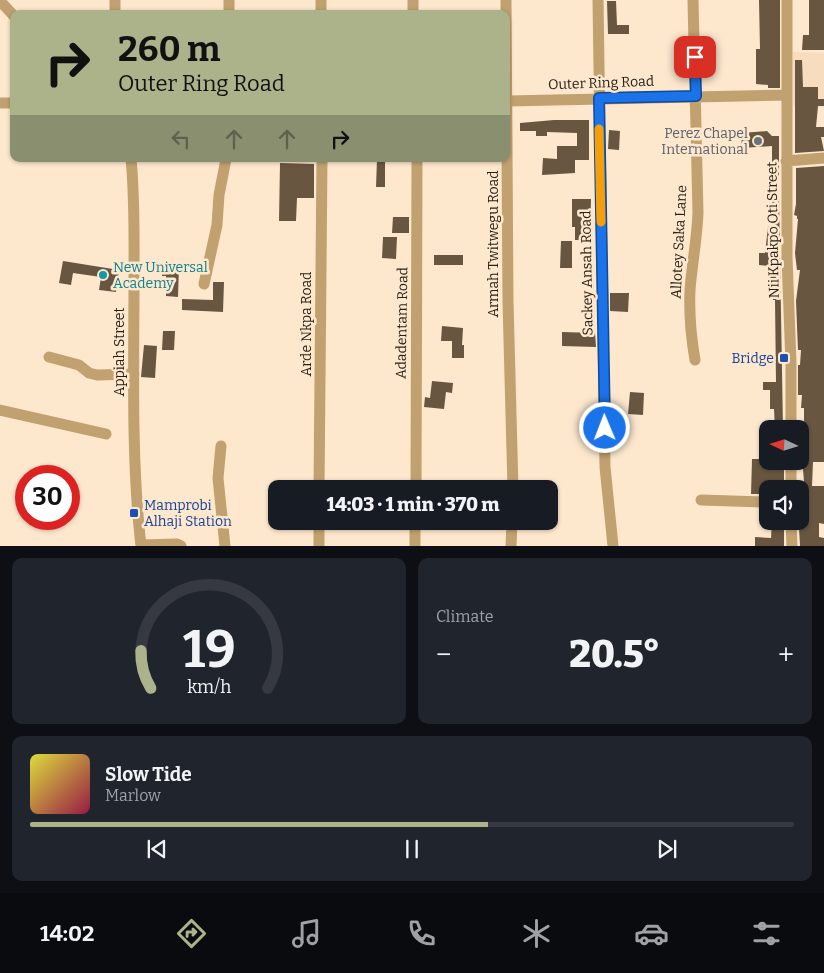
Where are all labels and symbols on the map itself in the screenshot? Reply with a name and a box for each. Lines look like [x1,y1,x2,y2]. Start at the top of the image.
pin [674,36,716,78]
street label: Outer Ring Road [548,73,654,93]
place label: Perez Chapel International [661,125,748,158]
marker: Perez Chapel International [752,135,764,147]
street label: Nii Kpakpo Oti Street [763,161,783,299]
street label: Armah Twitwegu Road [485,170,502,318]
street label: Allotey Saka Lane [668,185,690,299]
street label: Sackey Ansah Road [577,210,597,336]
place label: New Universal Academy [113,259,208,292]
street label: Adadentam Road [393,267,411,379]
marker: New Universal Academy [97,269,109,281]
street label: Arde Nkpa Road [298,272,315,376]
street label: Appiah Street [111,307,128,397]
place label: Bridge [731,350,774,367]
marker: Bridge [778,352,790,364]
position arrow [578,401,630,453]
north arrow [759,420,809,470]
speed limit sign: 30 [15,465,80,530]
place label: Mamprobi Alhaji Station [144,497,232,530]
marker: Mamprobi Alhaji Station [128,507,140,519]

